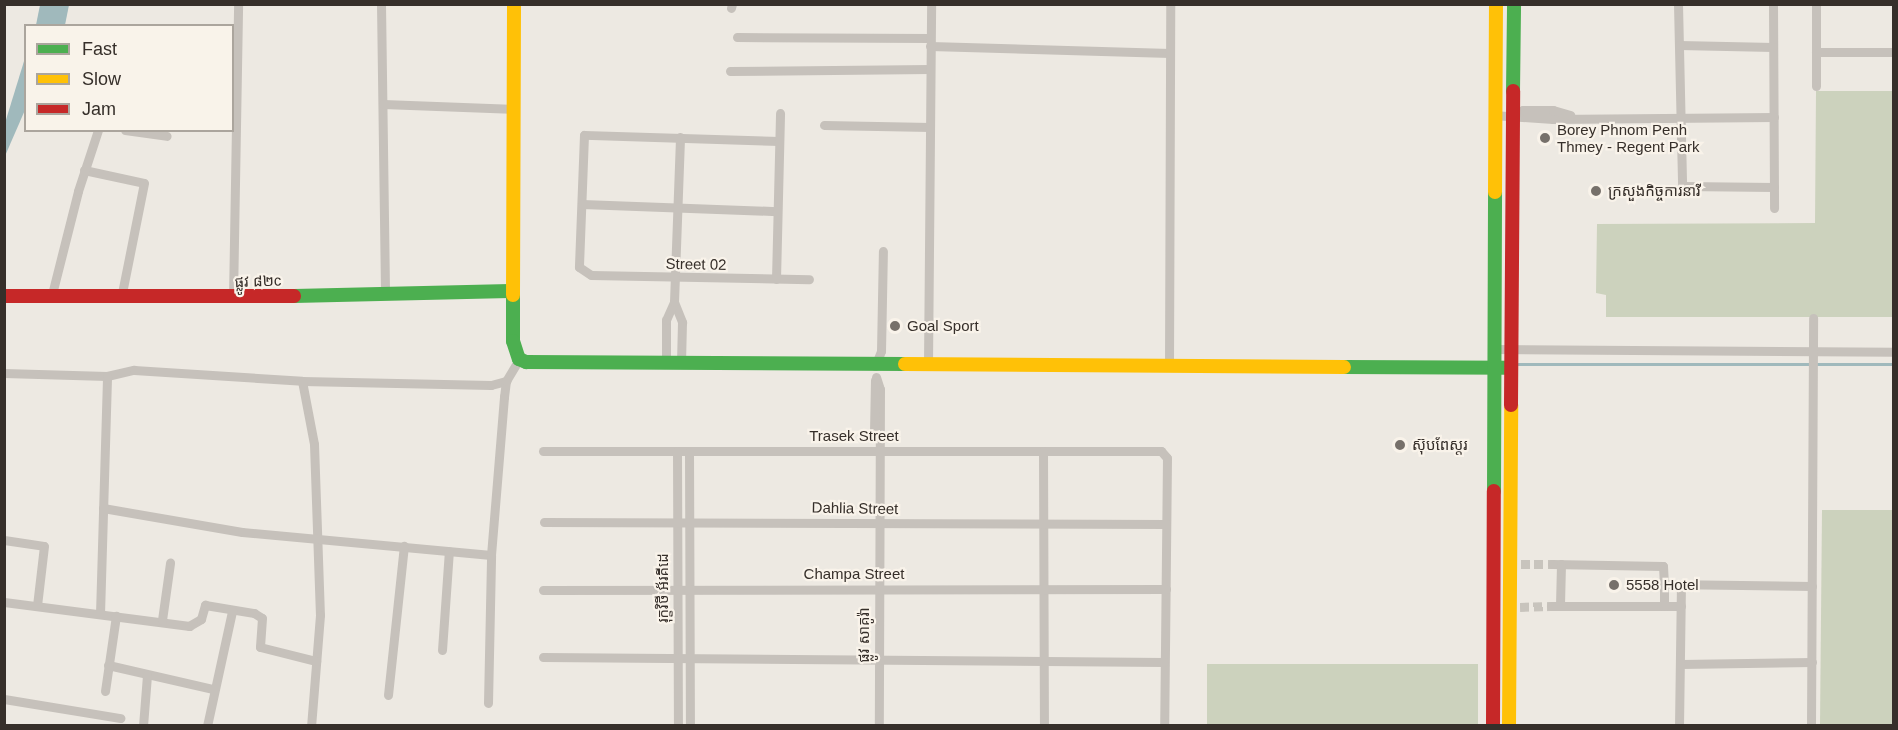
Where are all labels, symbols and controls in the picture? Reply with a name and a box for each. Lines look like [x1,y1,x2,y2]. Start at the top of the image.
legend [24,24,234,132]
text: Fast [82,39,117,59]
text: Slow [82,69,121,89]
text: Jam [82,99,116,119]
place label: Borey Phnom Penh Thmey - Regent Park [1557,120,1700,155]
marker: Borey Phnom Penh Thmey - Regent Park [1538,131,1552,145]
place label: ក្រសួងកិច្ចការនារី [1608,182,1700,200]
marker: ក្រសួងកិច្ចការនារី [1589,184,1603,198]
street label: Street 02 [665,254,727,274]
street label: ផ្លូវ ៨២c [234,271,282,291]
place label: Goal Sport [907,317,979,335]
marker: Goal Sport [888,319,902,333]
street label: Trasek Street [809,427,899,445]
place label: ស៊ុបពែស្តរ [1412,436,1468,454]
marker: ស៊ុបពែស្តរ [1393,438,1407,452]
street label: Dahlia Street [811,498,899,518]
street label: រុក្ខវិថី អ័រគីដេ [654,553,672,623]
street label: Champa Street [804,565,904,583]
place label: 5558 Hotel [1626,576,1699,594]
marker: 5558 Hotel [1607,578,1621,592]
street label: ផ្លូវ សាគូរ៉ា [855,607,873,663]

